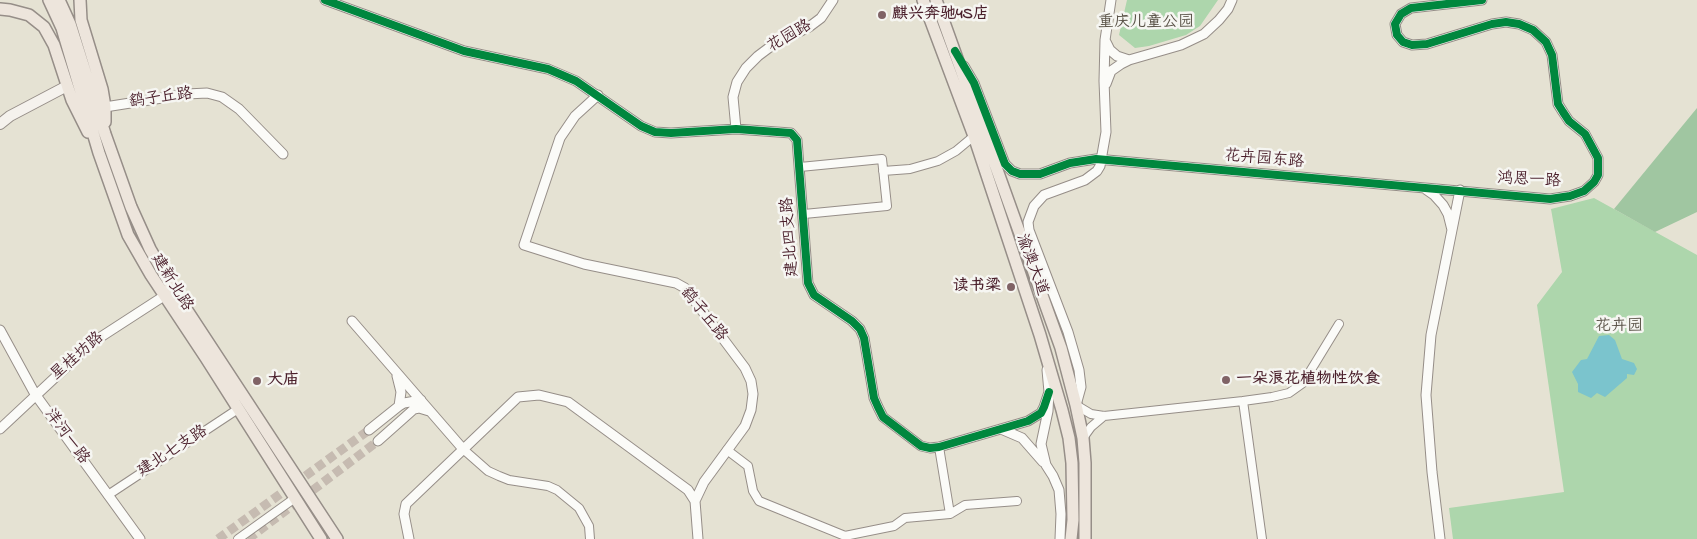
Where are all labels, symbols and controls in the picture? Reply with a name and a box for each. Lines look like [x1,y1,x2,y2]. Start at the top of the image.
place label: 麒兴奔驰4S店 [892,5,989,25]
marker: 麒兴奔驰4S店 [876,9,888,21]
park label: 重庆儿童公园 [1098,13,1194,33]
street label: 花园路 [764,17,816,57]
street label: 鹞子丘路 [128,85,194,113]
street label: 花卉园东路 [1223,147,1305,173]
street label: 鸿恩一路 [1497,170,1561,192]
street label: 建北四支路 [779,196,803,278]
street label: 渝澳大道 [1011,232,1051,298]
street label: 建新北路 [146,251,196,315]
place label: 读书梁 [953,277,1001,297]
marker: 读书梁 [1005,281,1017,293]
street label: 鹞子丘路 [675,284,731,346]
park label: 花卉园 [1595,317,1643,337]
street label: 星桂坊路 [48,329,108,385]
place label: 一朵浪花植物性饮食 [1236,370,1380,390]
place label: 大庙 [267,371,299,391]
marker: 一朵浪花植物性饮食 [1220,374,1232,386]
marker: 大庙 [251,375,263,387]
street label: 洋河一路 [39,405,93,469]
street label: 建北七支路 [134,422,212,482]

